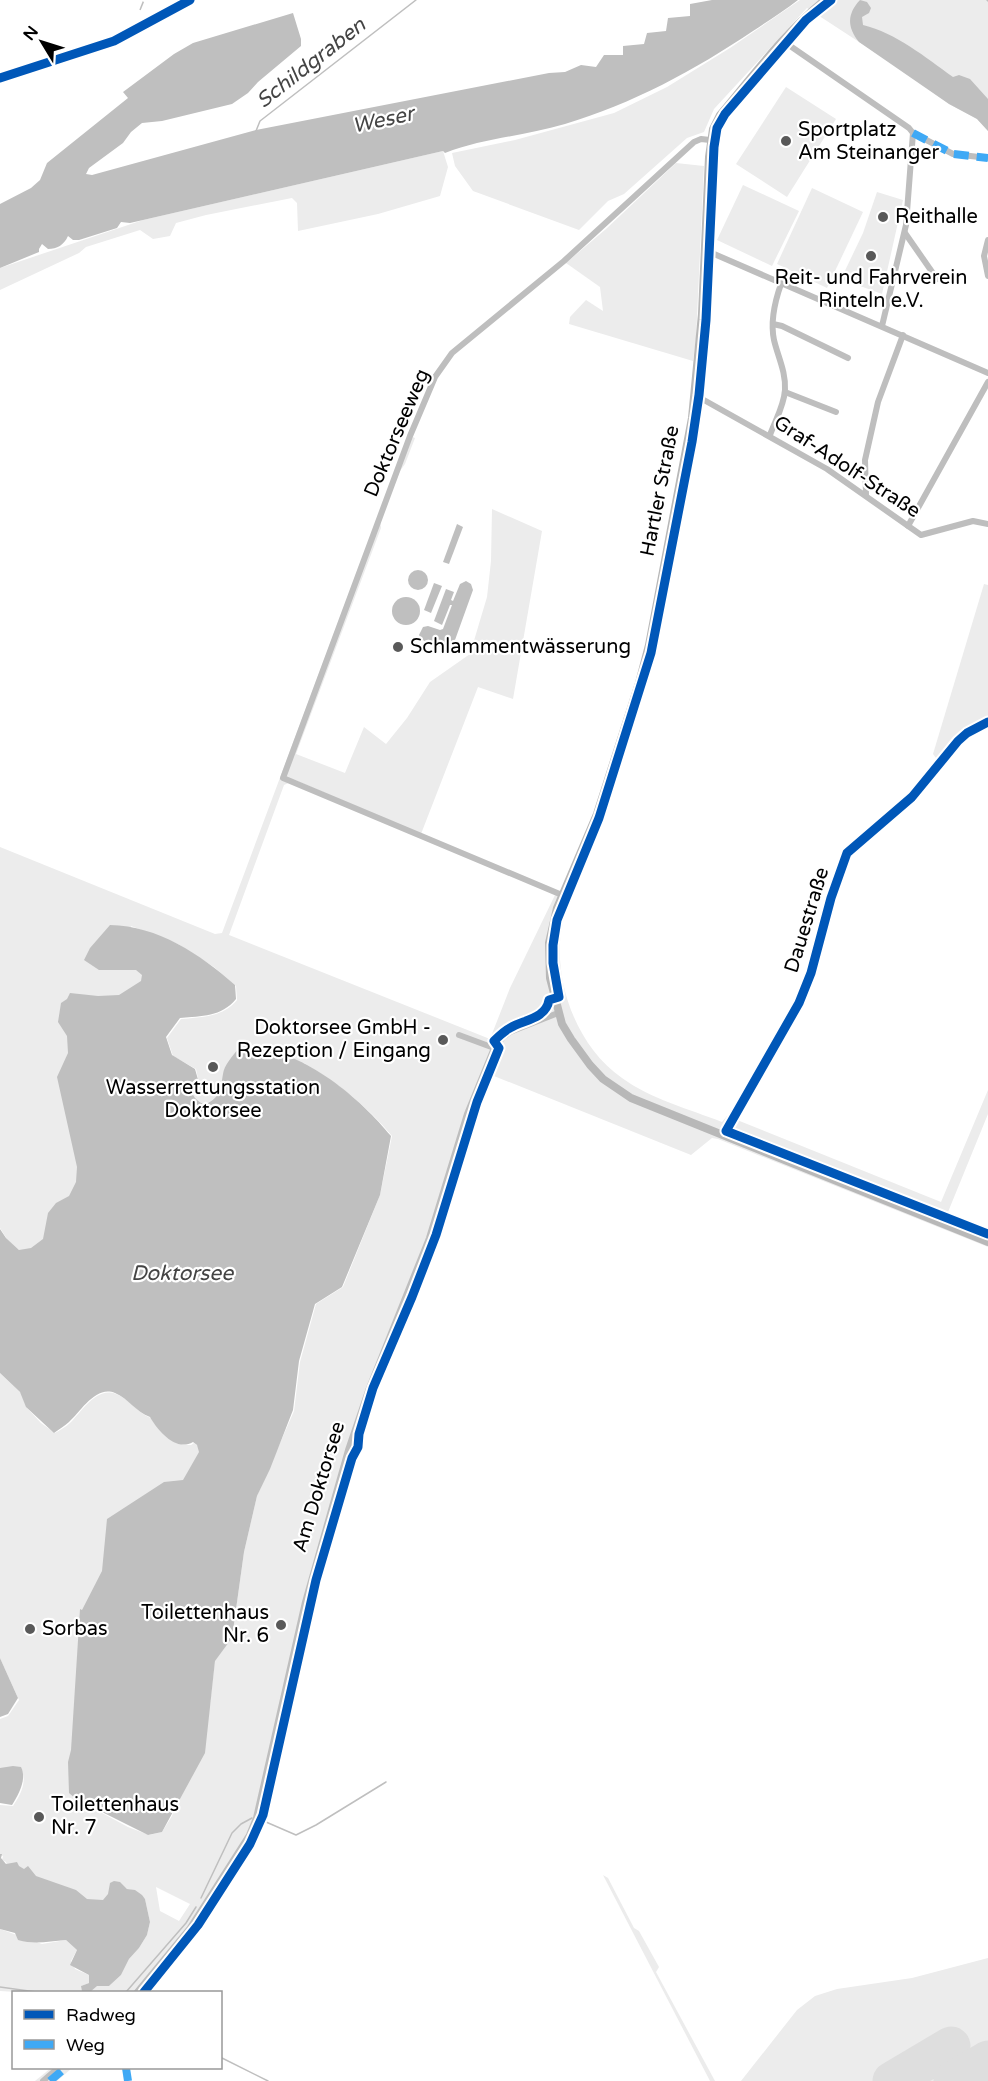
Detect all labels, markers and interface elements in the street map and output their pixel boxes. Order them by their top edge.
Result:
north arrow [12,12,72,72]
water label: Schildgraben [251,12,372,113]
text: N [19,22,43,45]
water label: Weser [350,101,419,139]
place label: Sportplatz Am Steinanger [798,118,940,165]
marker: Sportplatz Am Steinanger [779,134,793,148]
place label: Reithalle [895,205,978,229]
marker: Reithalle [876,210,890,224]
marker: Reit- und Fahrverein Rinteln e.V. [864,249,878,263]
place label: Reit- und Fahrverein Rinteln e.V. [774,266,968,313]
street label: Doktorseeweg [359,365,435,501]
street label: Graf-Adolf-Straße [769,411,925,523]
street label: Hartler Straße [636,424,684,558]
place label: Schlammentwässerung [410,635,631,659]
marker: Schlammentwässerung [391,640,405,654]
street label: Dauestraße [780,864,834,976]
place label: Doktorsee GmbH - Rezeption / Eingang [237,1016,431,1063]
marker: Doktorsee GmbH - Rezeption / Eingang [436,1033,450,1047]
marker: Wasserrettungsstation Doktorsee [206,1060,220,1074]
place label: Wasserrettungsstation Doktorsee [106,1076,320,1123]
water label: Doktorsee [131,1261,234,1286]
street label: Am Doktorsee [288,1419,350,1555]
place label: Toilettenhaus Nr. 6 [141,1601,269,1648]
place label: Sorbas [42,1617,108,1641]
marker: Toilettenhaus Nr. 6 [274,1618,288,1632]
marker: Sorbas [23,1622,37,1636]
place label: Toilettenhaus Nr. 7 [51,1793,179,1840]
marker: Toilettenhaus Nr. 7 [32,1810,46,1824]
legend [12,1991,222,2069]
text: Radweg [66,2004,136,2026]
text: Weg [66,2034,105,2056]

